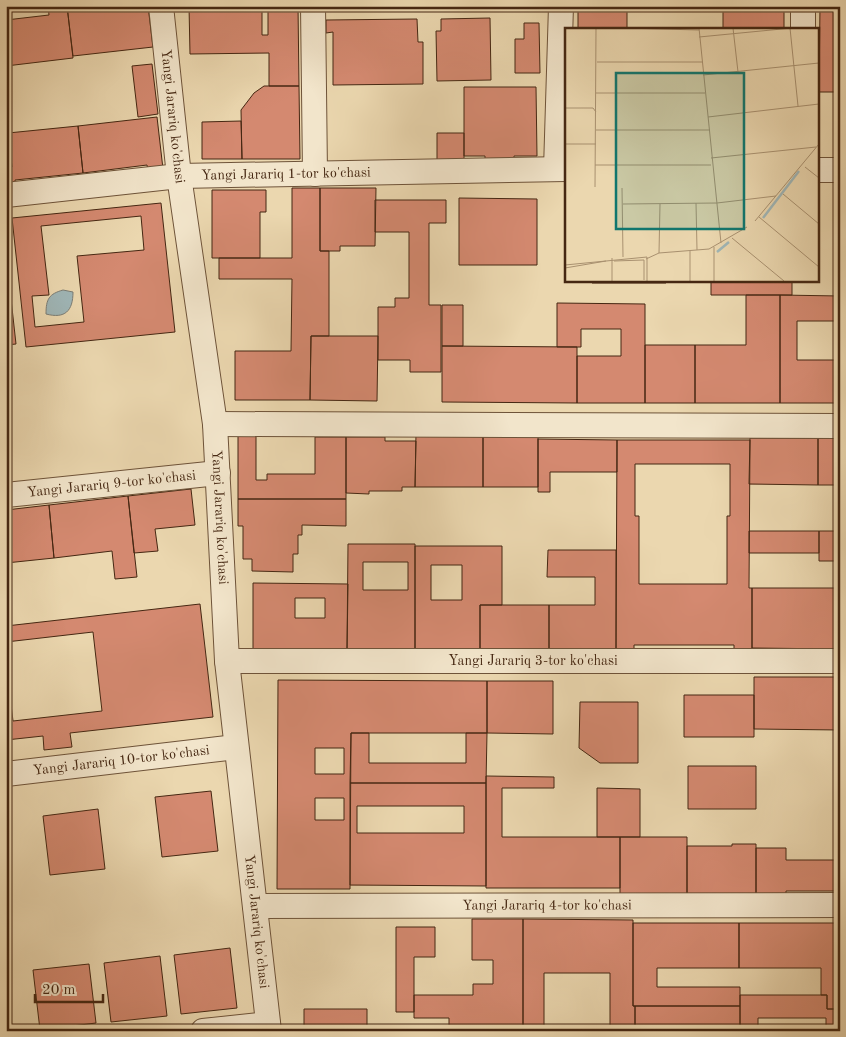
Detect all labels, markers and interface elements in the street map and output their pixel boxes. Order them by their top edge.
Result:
inset map [565,28,818,281]
street label: Yangi Jarariq ko'chasi [159,49,187,185]
street label: Yangi Jarariq 1-tor ko'chasi [201,166,371,183]
street label: Yangi Jarariq ko'chasi [209,450,230,585]
street label: Yangi Jarariq 9-tor ko'chasi [26,468,197,500]
street label: Yangi Jarariq 3-tor ko'chasi [448,654,618,668]
street label: Yangi Jarariq 10-tor ko'chasi [32,743,211,778]
street label: Yangi Jarariq ko'chasi [242,854,271,989]
street label: Yangi Jarariq 4-tor ko'chasi [462,898,632,913]
scale bar [35,972,102,1004]
text: 20 m [42,983,76,998]

